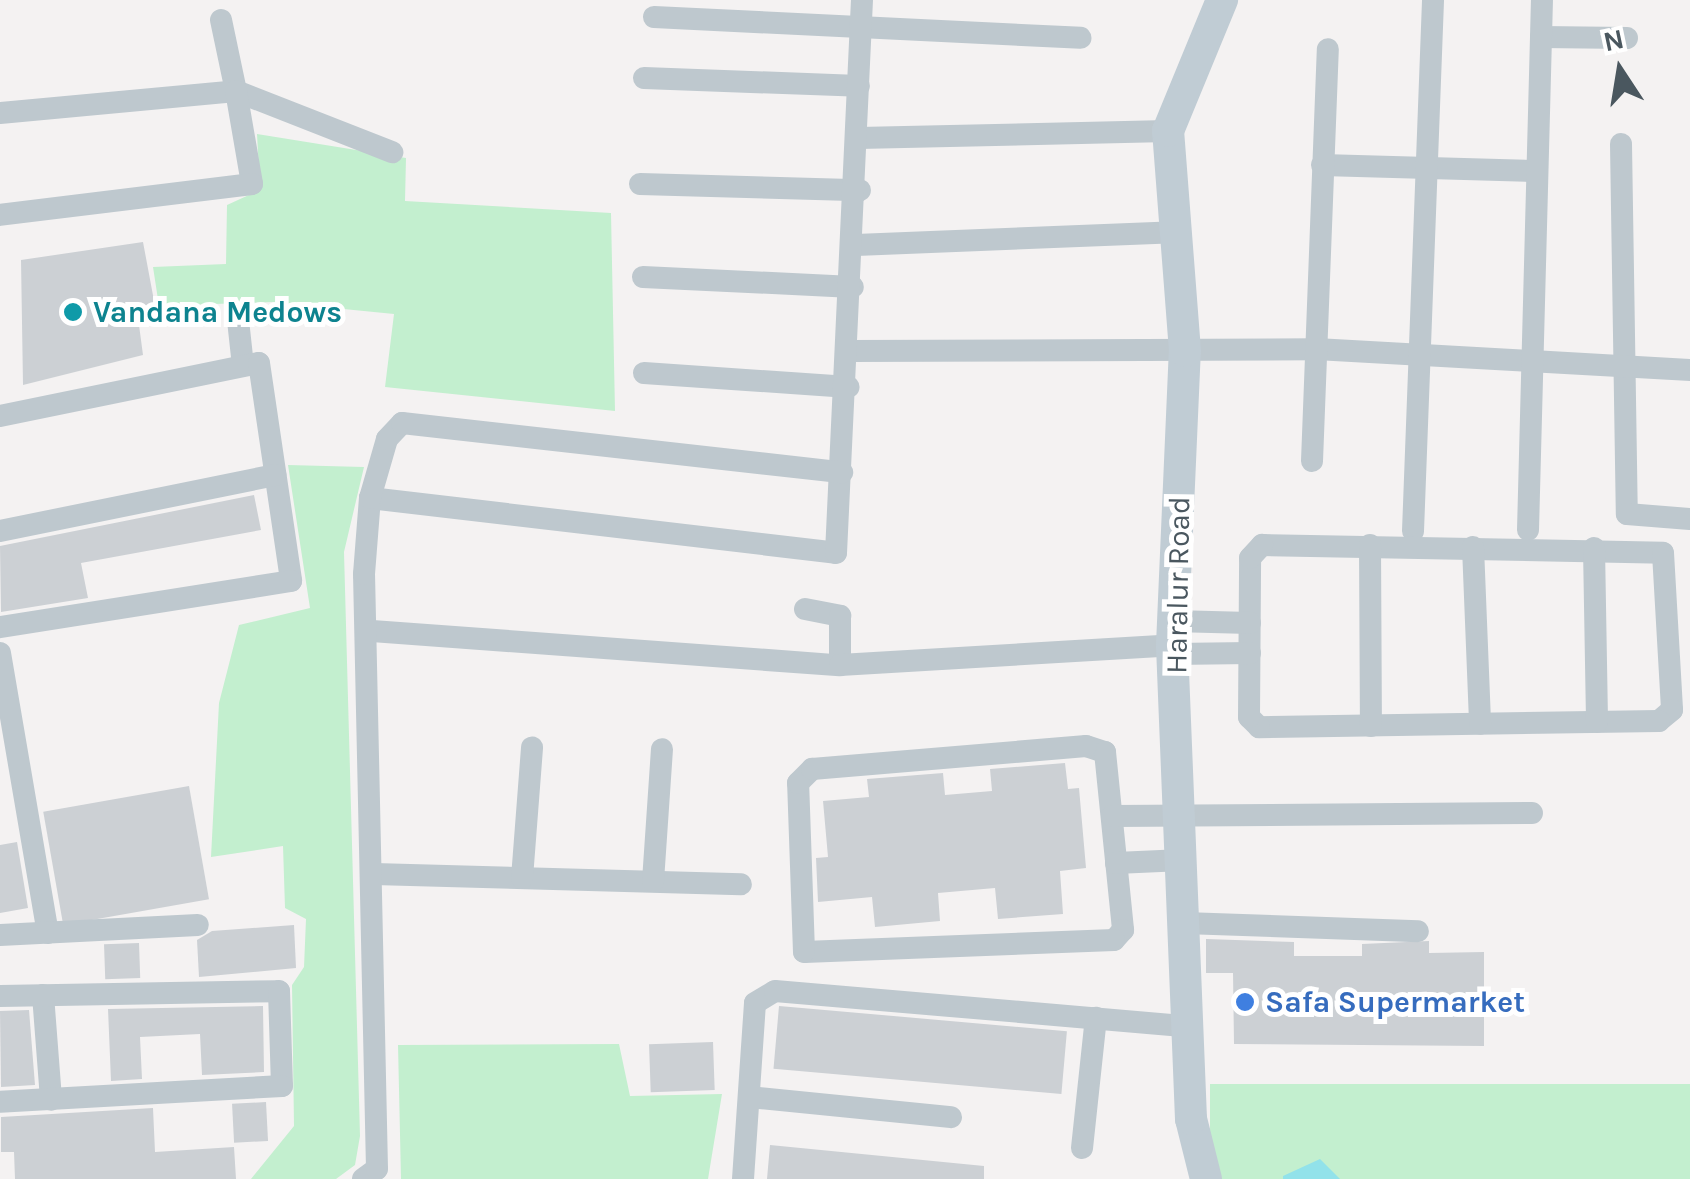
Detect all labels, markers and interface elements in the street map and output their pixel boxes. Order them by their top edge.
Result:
north arrow [1570,20,1670,120]
text: N [1600,22,1627,58]
place label: Vandana Medows [93,294,342,330]
marker: Vandana Medows [62,301,84,323]
street label: Haralur Road [1158,496,1198,674]
place label: Safa Supermarket [1265,984,1525,1020]
marker: Safa Supermarket [1234,991,1256,1013]

